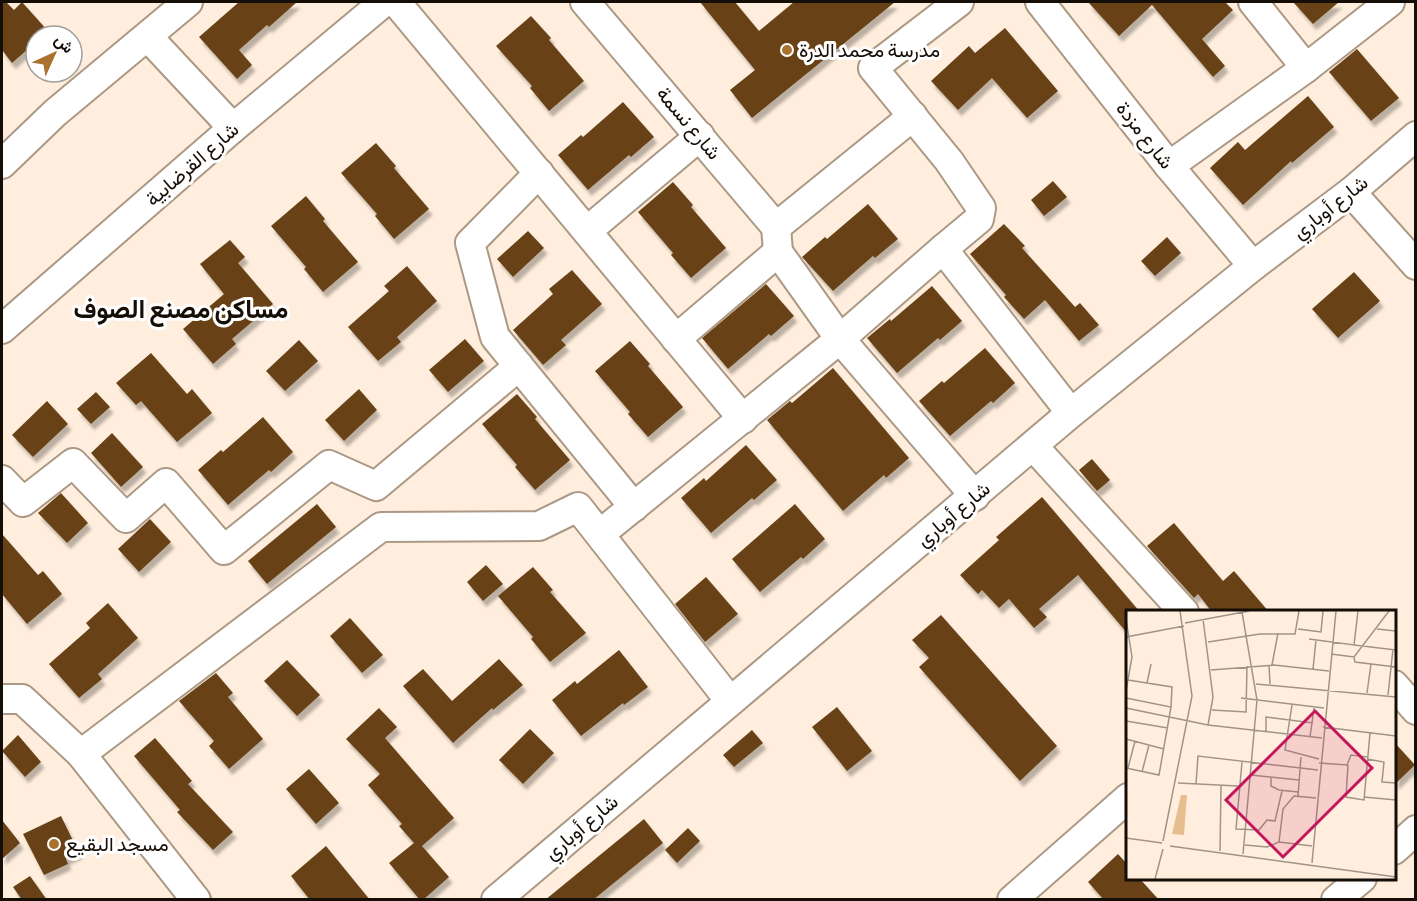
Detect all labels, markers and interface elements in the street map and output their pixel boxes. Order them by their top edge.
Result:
north arrow [24,24,84,84]
text: ش [50,31,77,58]
place label: مدرسة محمد الدرة [799,39,940,63]
marker: مدرسة محمد الدرة [780,43,794,57]
street label: شارع نسمة [650,82,726,166]
street label: شارع مزدة [1110,97,1178,175]
street label: شارع القرضابية [141,118,245,212]
street label: شارع أوباري [1288,171,1376,248]
district label: مساكن مصنع الصوف [74,295,288,327]
street label: شارع أوباري [912,477,998,556]
inset map [1126,610,1396,880]
street label: شارع أوباري [540,790,626,869]
place label: مسجد البقيع [66,833,169,858]
marker: مسجد البقيع [47,837,61,851]

